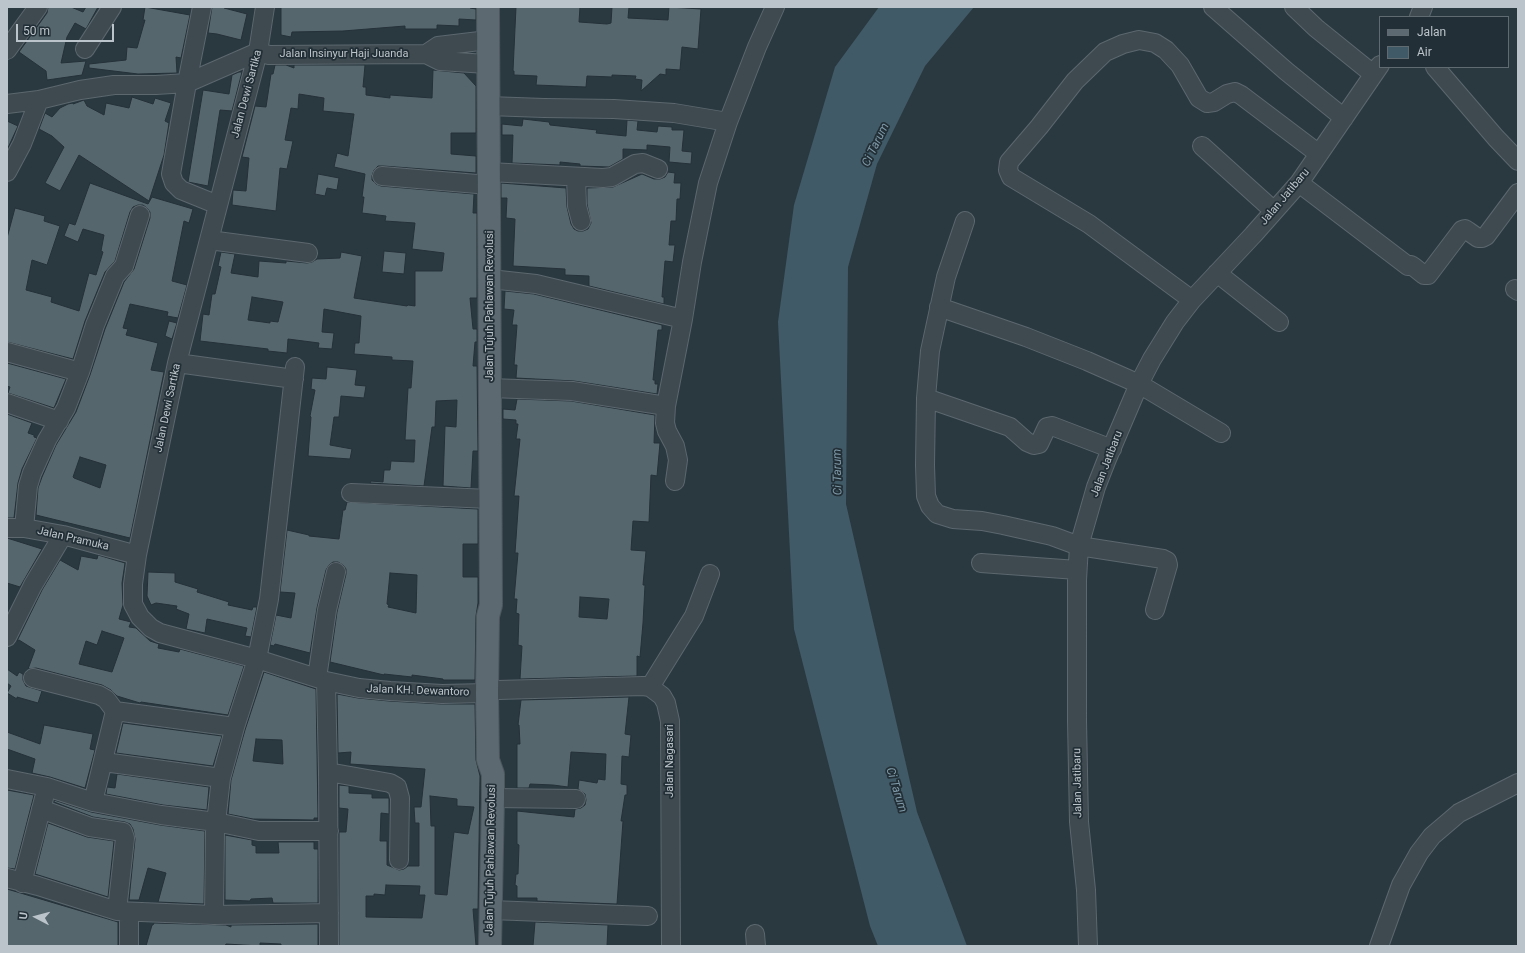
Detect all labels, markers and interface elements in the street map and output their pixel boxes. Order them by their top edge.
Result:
scale bar [18,16,116,42]
legend [1379,16,1509,68]
text: 50 m [23,24,50,38]
text: Jalan [1417,25,1446,39]
text: Air [1417,45,1432,59]
street label: Jalan Insinyur Haji Juanda [280,47,408,61]
street label: Jalan Dewi Sartika [229,49,265,139]
water label: Ci Tarum [859,121,893,169]
street label: Jalan Jatibaru [1258,166,1312,228]
street label: Jalan Tujuh Pahlawan Revolusi [483,231,497,381]
street label: Jalan Dewi Sartika [152,362,184,454]
street label: Jalan Jatibaru [1088,429,1126,499]
water label: Ci Tarum [830,449,846,495]
street label: Jalan Pramuka [36,524,110,554]
street label: Jalan KH. Dewantoro [366,683,470,699]
street label: Jalan Nagasari [663,724,677,798]
street label: Jalan Jatibaru [1071,748,1085,818]
water label: Ci Tarum [882,766,910,814]
street label: Jalan Tujuh Pahlawan Revolusi [483,784,499,936]
north arrow [16,897,56,937]
text: U [17,911,30,920]

